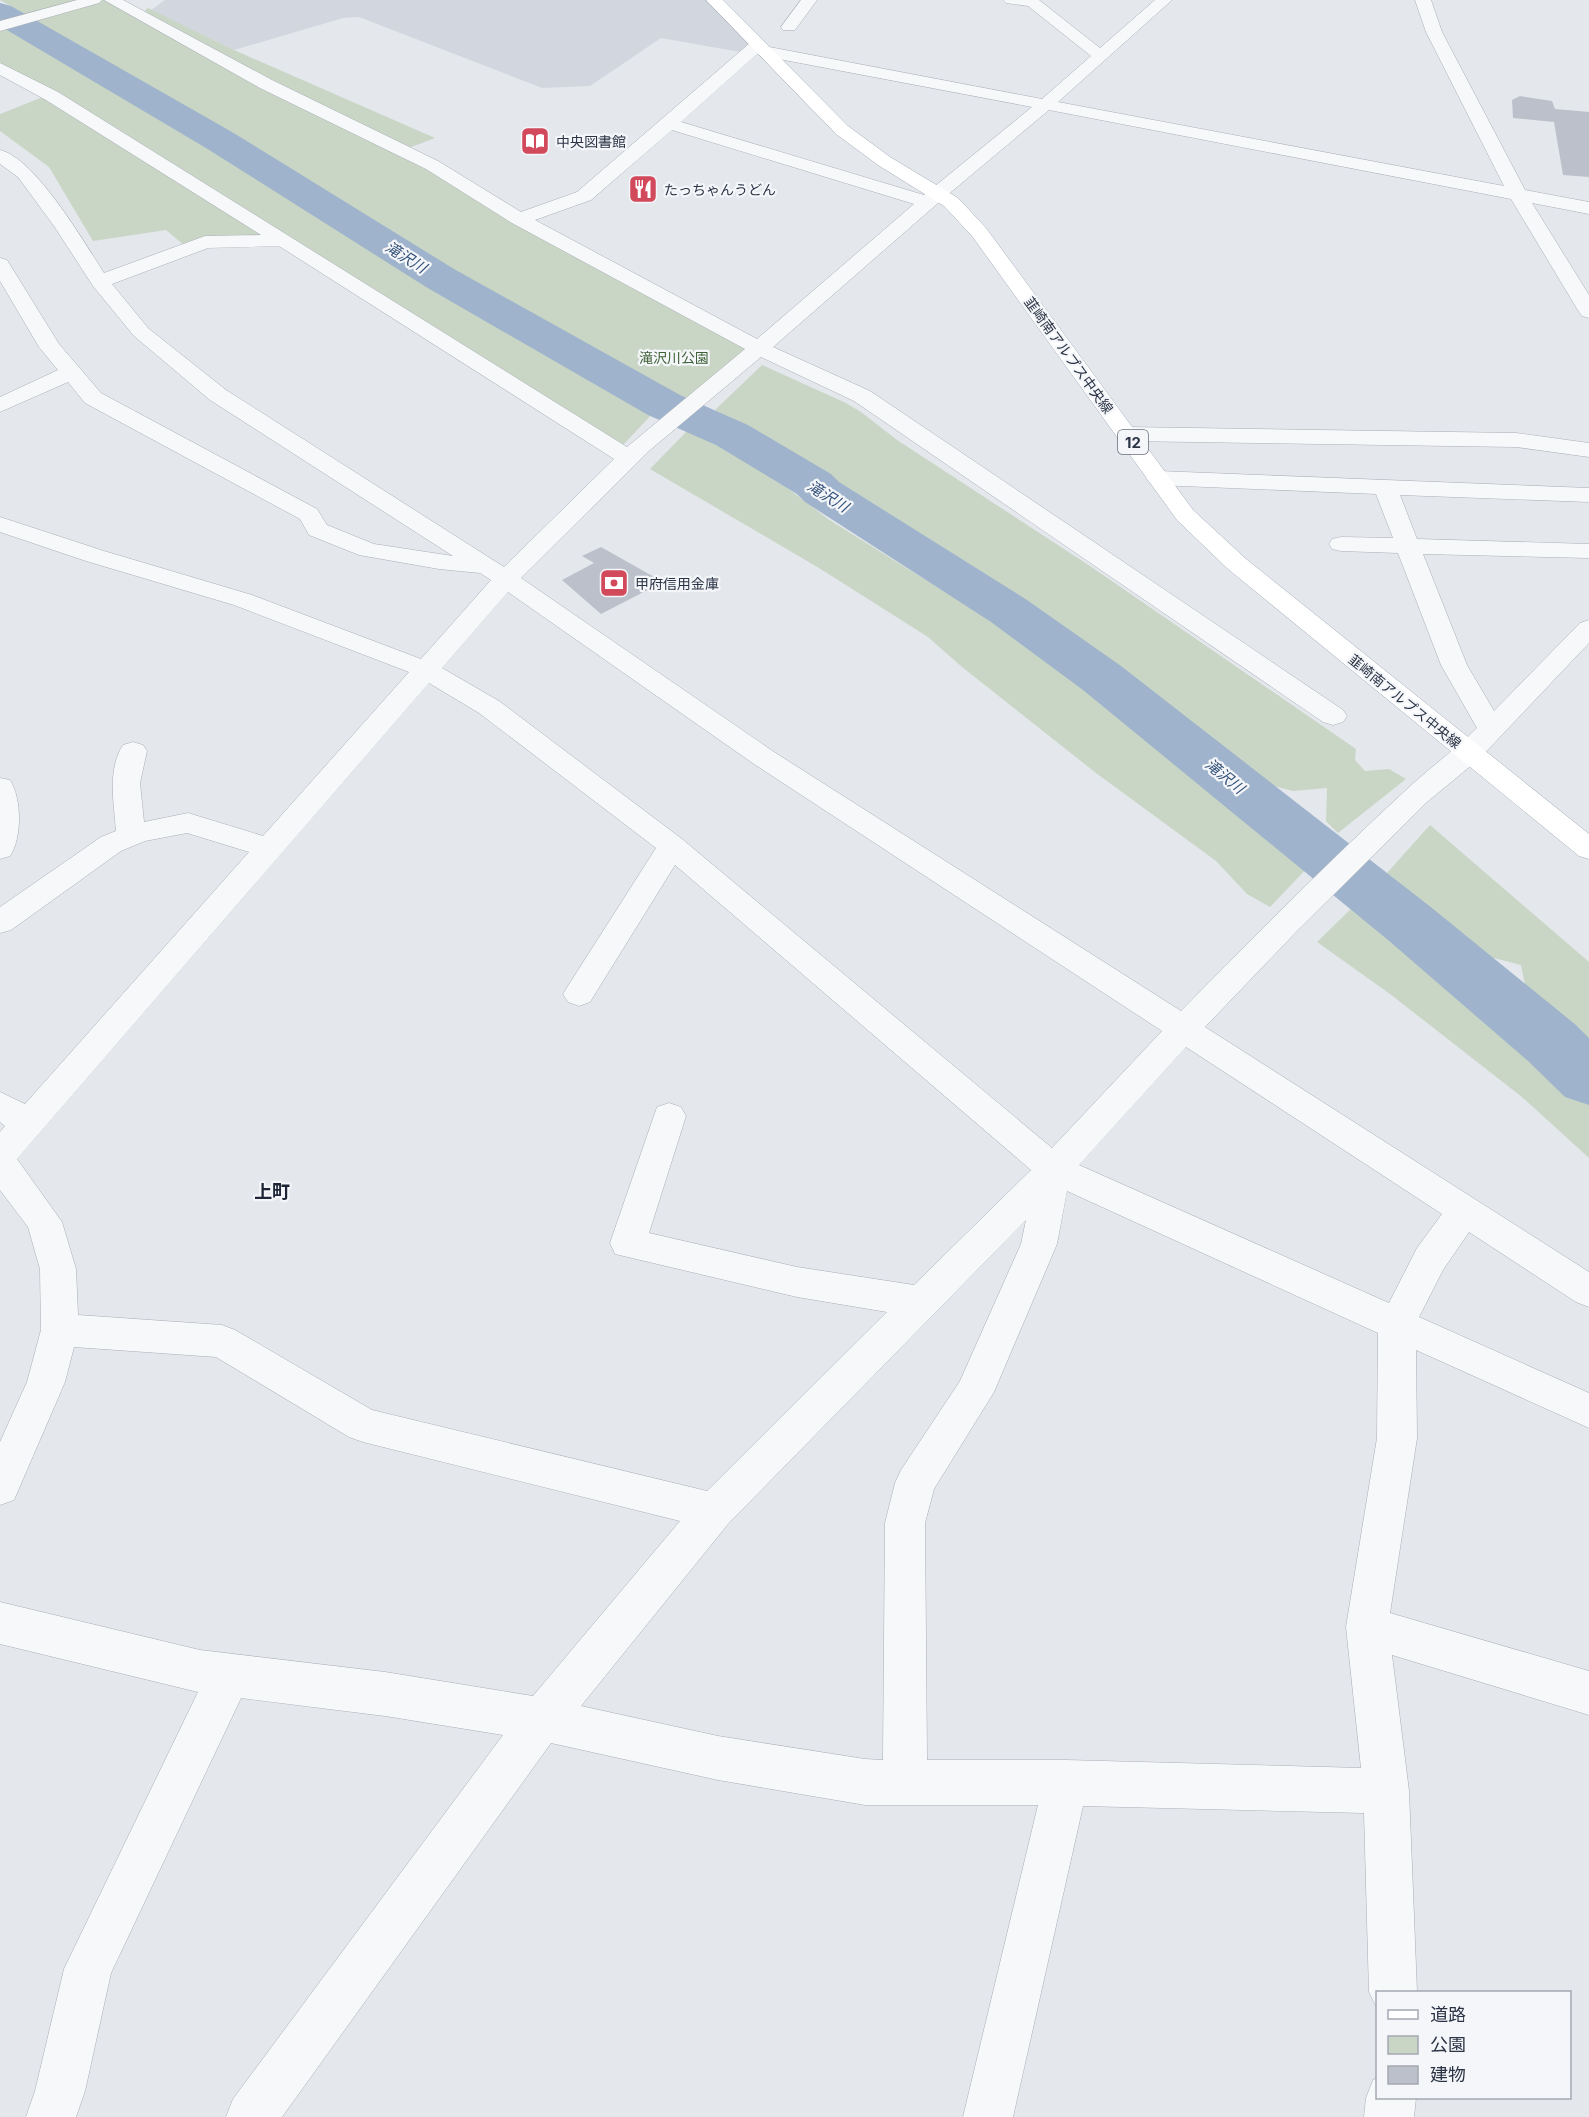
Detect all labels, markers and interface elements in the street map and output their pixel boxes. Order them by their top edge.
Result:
library icon: 中央図書館 [519,125,551,157]
place label: 中央図書館 [556,133,626,150]
restaurant icon: たっちゃんうどん [627,173,659,205]
place label: たっちゃんうどん [664,181,776,198]
water label: 滝沢川 [382,237,432,278]
street label: 韮崎南アルプス中央線 [1021,293,1117,417]
park label: 滝沢川公園 [639,349,709,366]
road number: 12 [1118,430,1148,454]
water label: 滝沢川 [804,476,854,517]
bank icon: 甲府信用金庫 [598,567,630,599]
place label: 甲府信用金庫 [635,575,719,592]
street label: 韮崎南アルプス中央線 [1345,650,1465,752]
water label: 滝沢川 [1202,754,1250,799]
district label: 上町 [254,1181,290,1202]
legend [1376,1991,1571,2099]
text: 道路 [1430,2004,1466,2025]
text: 公園 [1430,2034,1466,2055]
text: 建物 [1430,2064,1466,2085]

